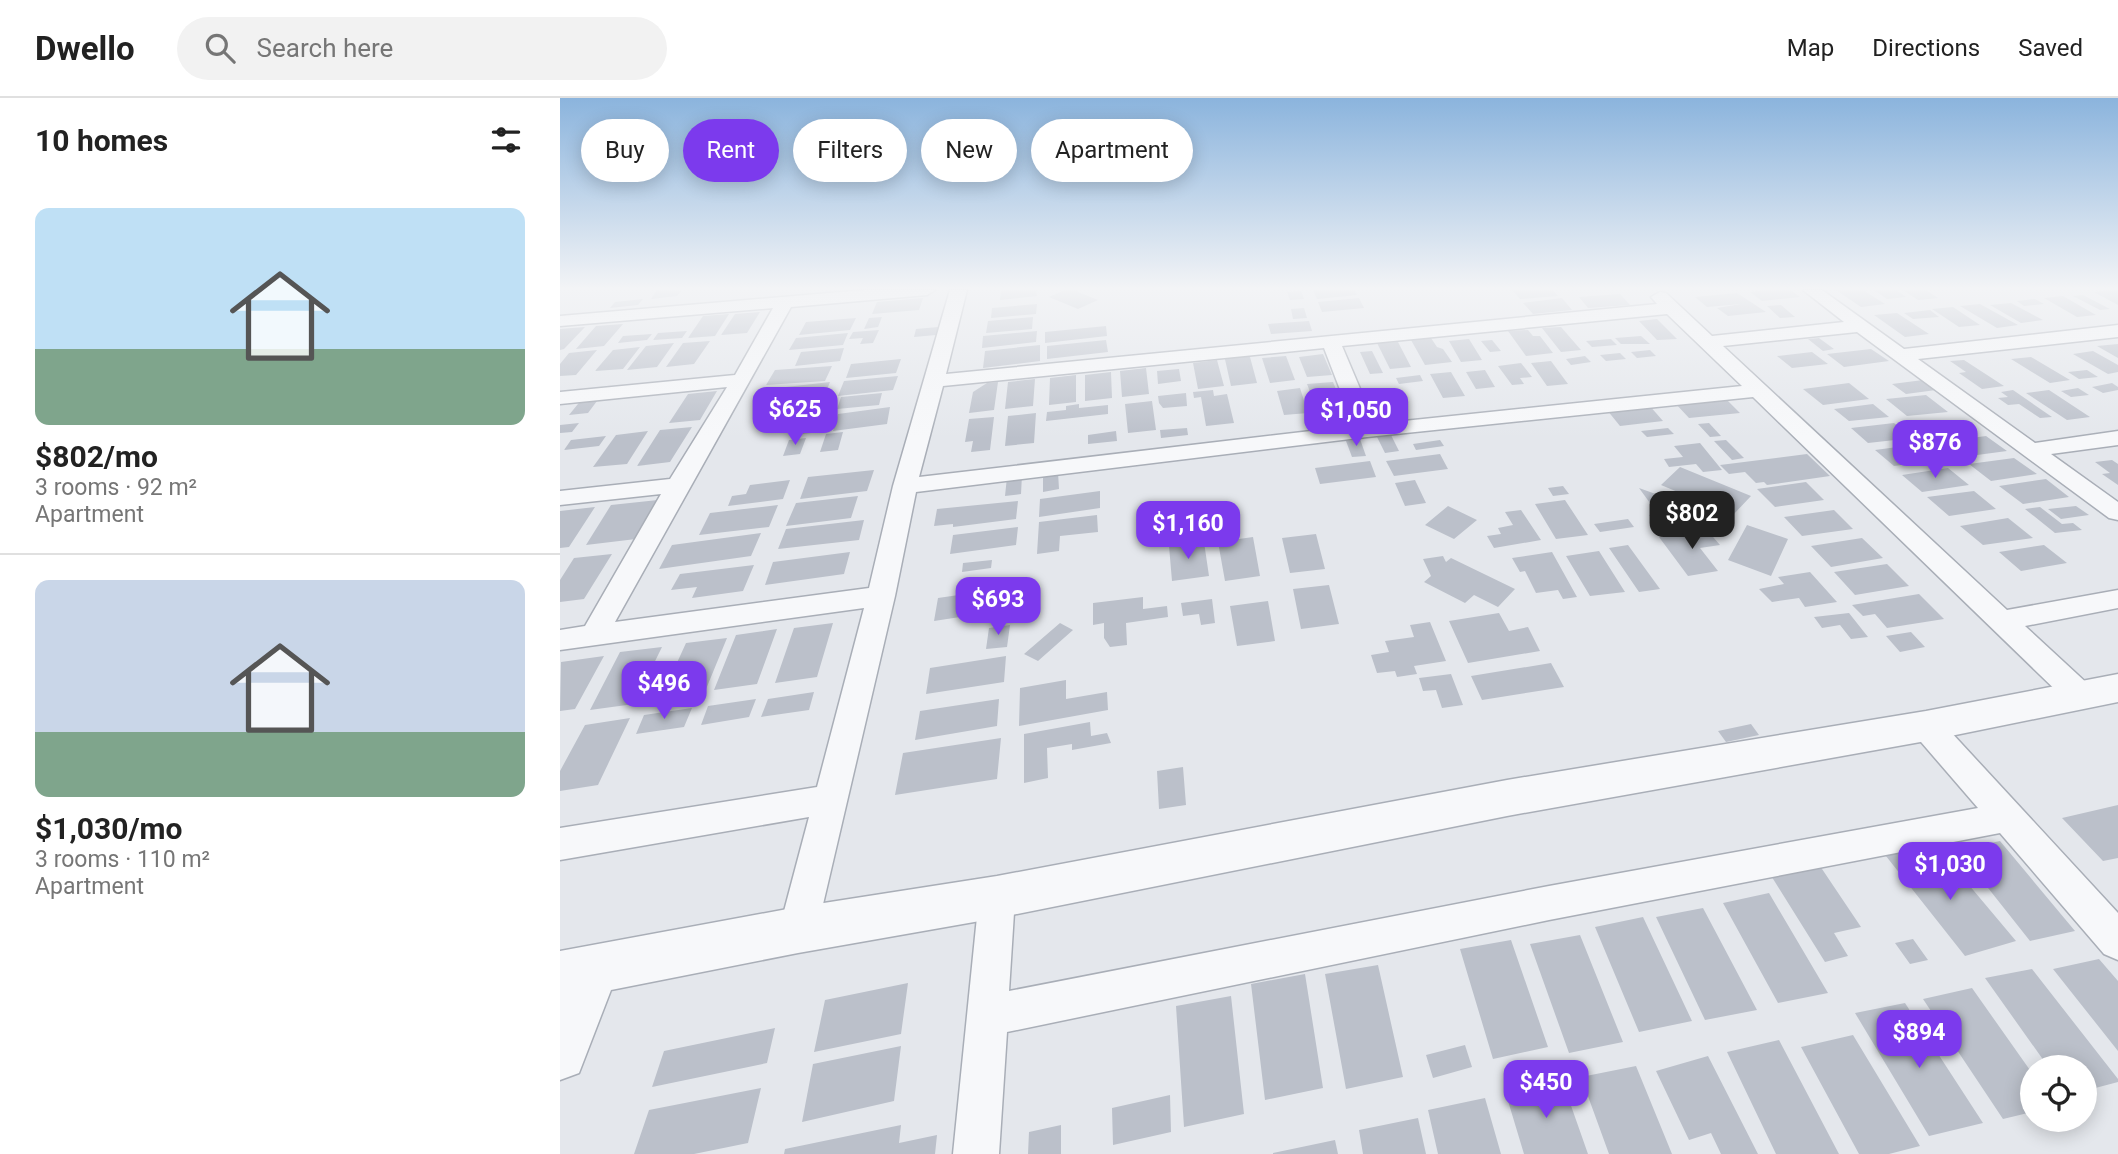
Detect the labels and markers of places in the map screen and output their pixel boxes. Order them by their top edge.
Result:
pin: $625 [754,388,836,447]
pin: $1,050 [1299,388,1413,448]
pin: $876 [1894,420,1976,480]
pin: $802 [1651,491,1733,551]
pin: $1,160 [1131,502,1245,561]
pin: $693 [957,578,1039,637]
pin: $496 [623,662,705,721]
pin: $1,030 [1893,842,2007,902]
pin: $894 [1878,1010,1960,1070]
pin: $450 [1505,1060,1587,1120]

